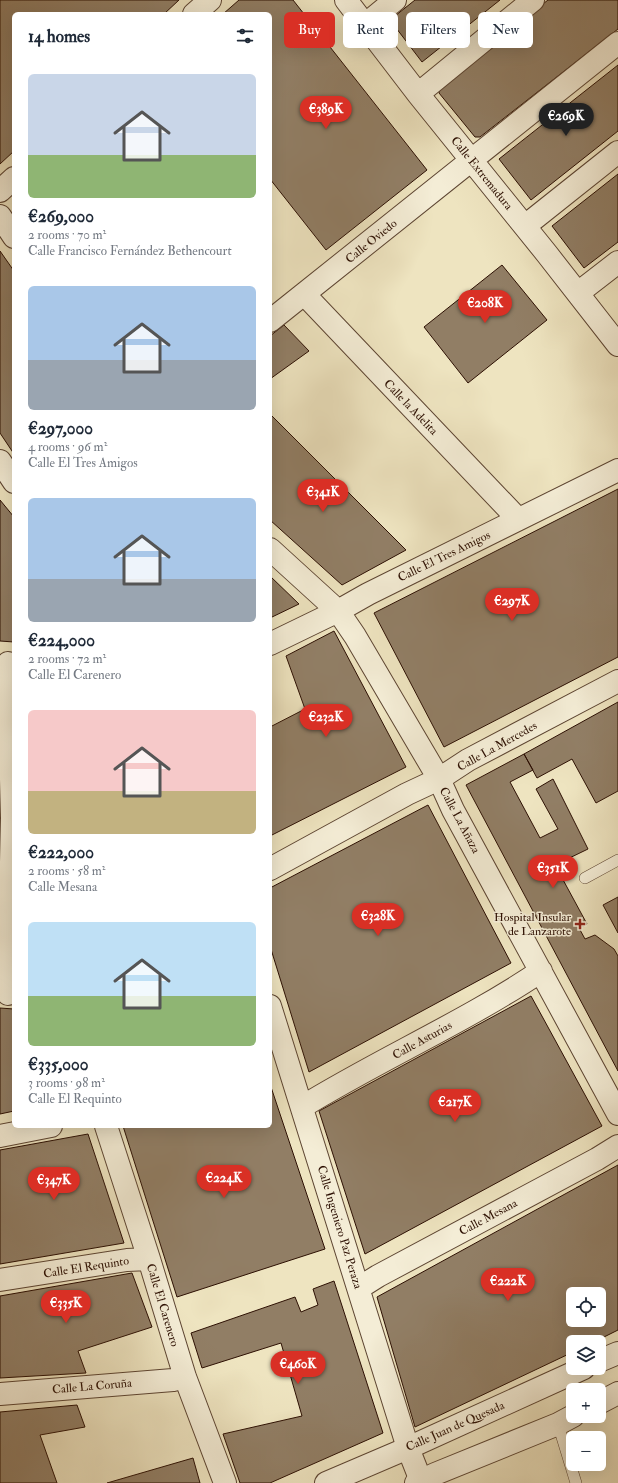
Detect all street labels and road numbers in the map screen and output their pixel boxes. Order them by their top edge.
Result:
street label: Calle Extremadura [447,133,517,214]
street label: Calle Oviedo [342,216,400,267]
street label: Calle la Adelita [380,376,442,439]
street label: Calle El Tres Amigos [395,528,493,585]
street label: Calle La Mercedes [455,718,540,775]
street label: Calle La Añaza [436,784,484,857]
street label: Calle Asturias [390,1018,455,1063]
street label: Calle Ingeniero Paz Peraza [314,1164,366,1292]
street label: Calle Mesana [456,1195,521,1239]
street label: Calle El Requinto [42,1253,130,1282]
street label: Calle El Carenero [143,1262,182,1349]
street label: Calle La Coruña [52,1375,134,1397]
street label: Calle Juan de Quesada [404,1398,508,1455]

